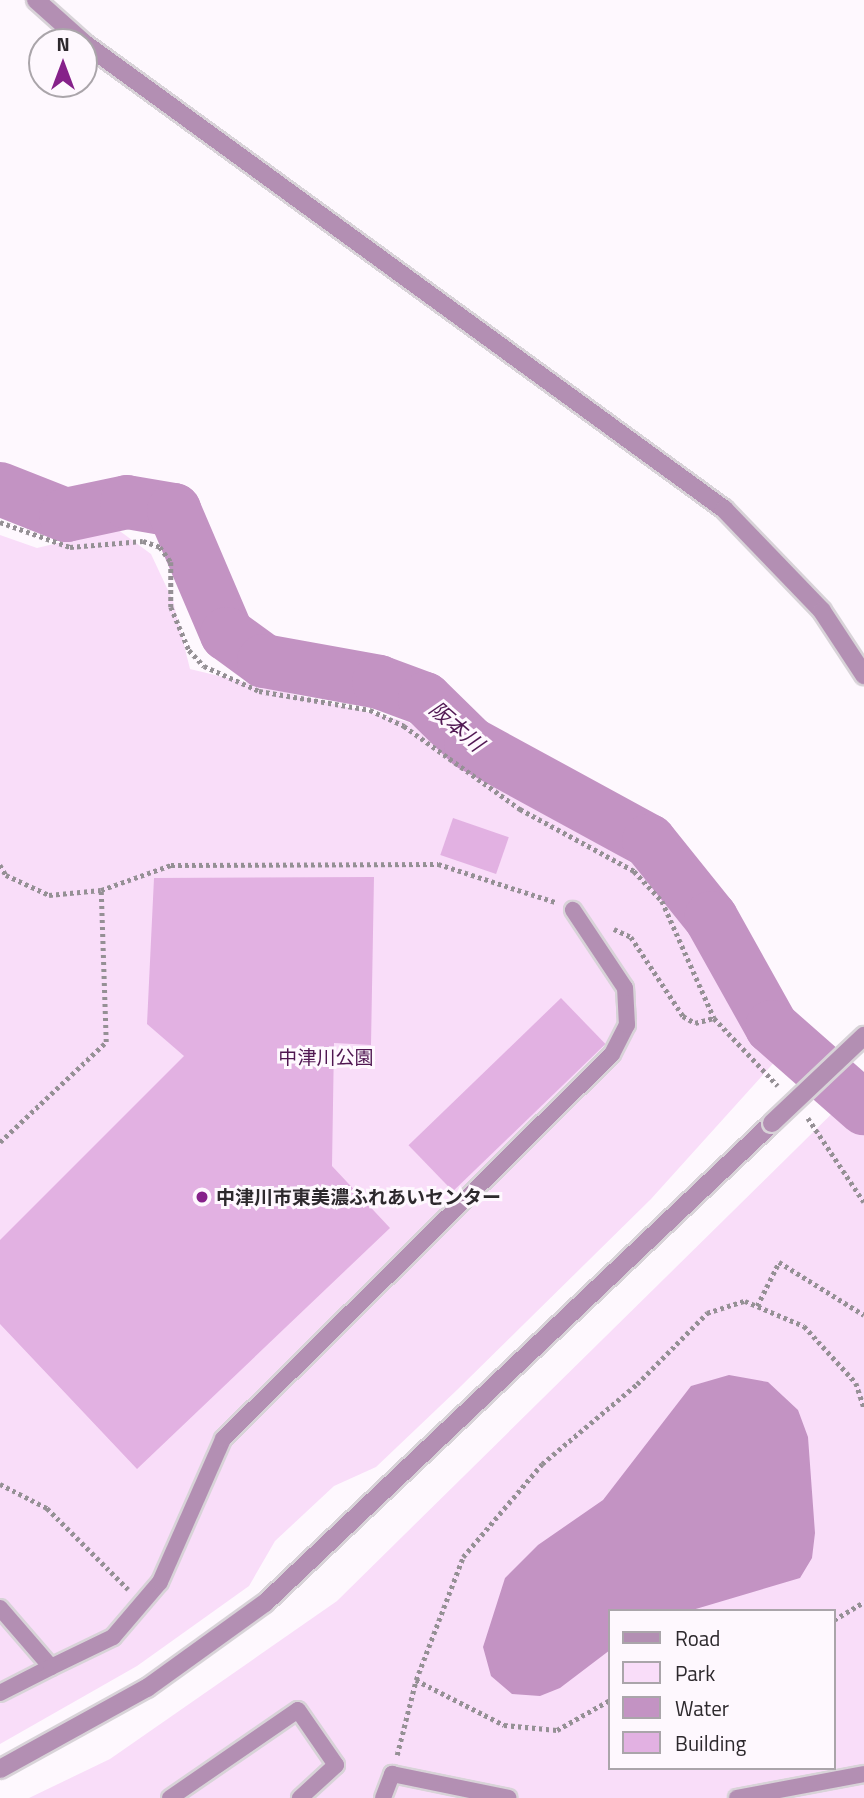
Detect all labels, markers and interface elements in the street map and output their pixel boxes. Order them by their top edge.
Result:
north arrow [28,28,98,98]
text: N [56,29,70,58]
water label: 阪本川 [425,696,489,756]
park label: 中津川公園 [279,1046,373,1068]
place label: 中津川市東美濃ふれあいセンター [216,1186,501,1208]
marker: 中津川市東美濃ふれあいセンター [194,1189,210,1205]
legend [608,1609,836,1770]
text: Road [675,1622,720,1654]
text: Park [675,1657,715,1689]
text: Water [675,1692,729,1724]
text: Building [675,1727,746,1759]

